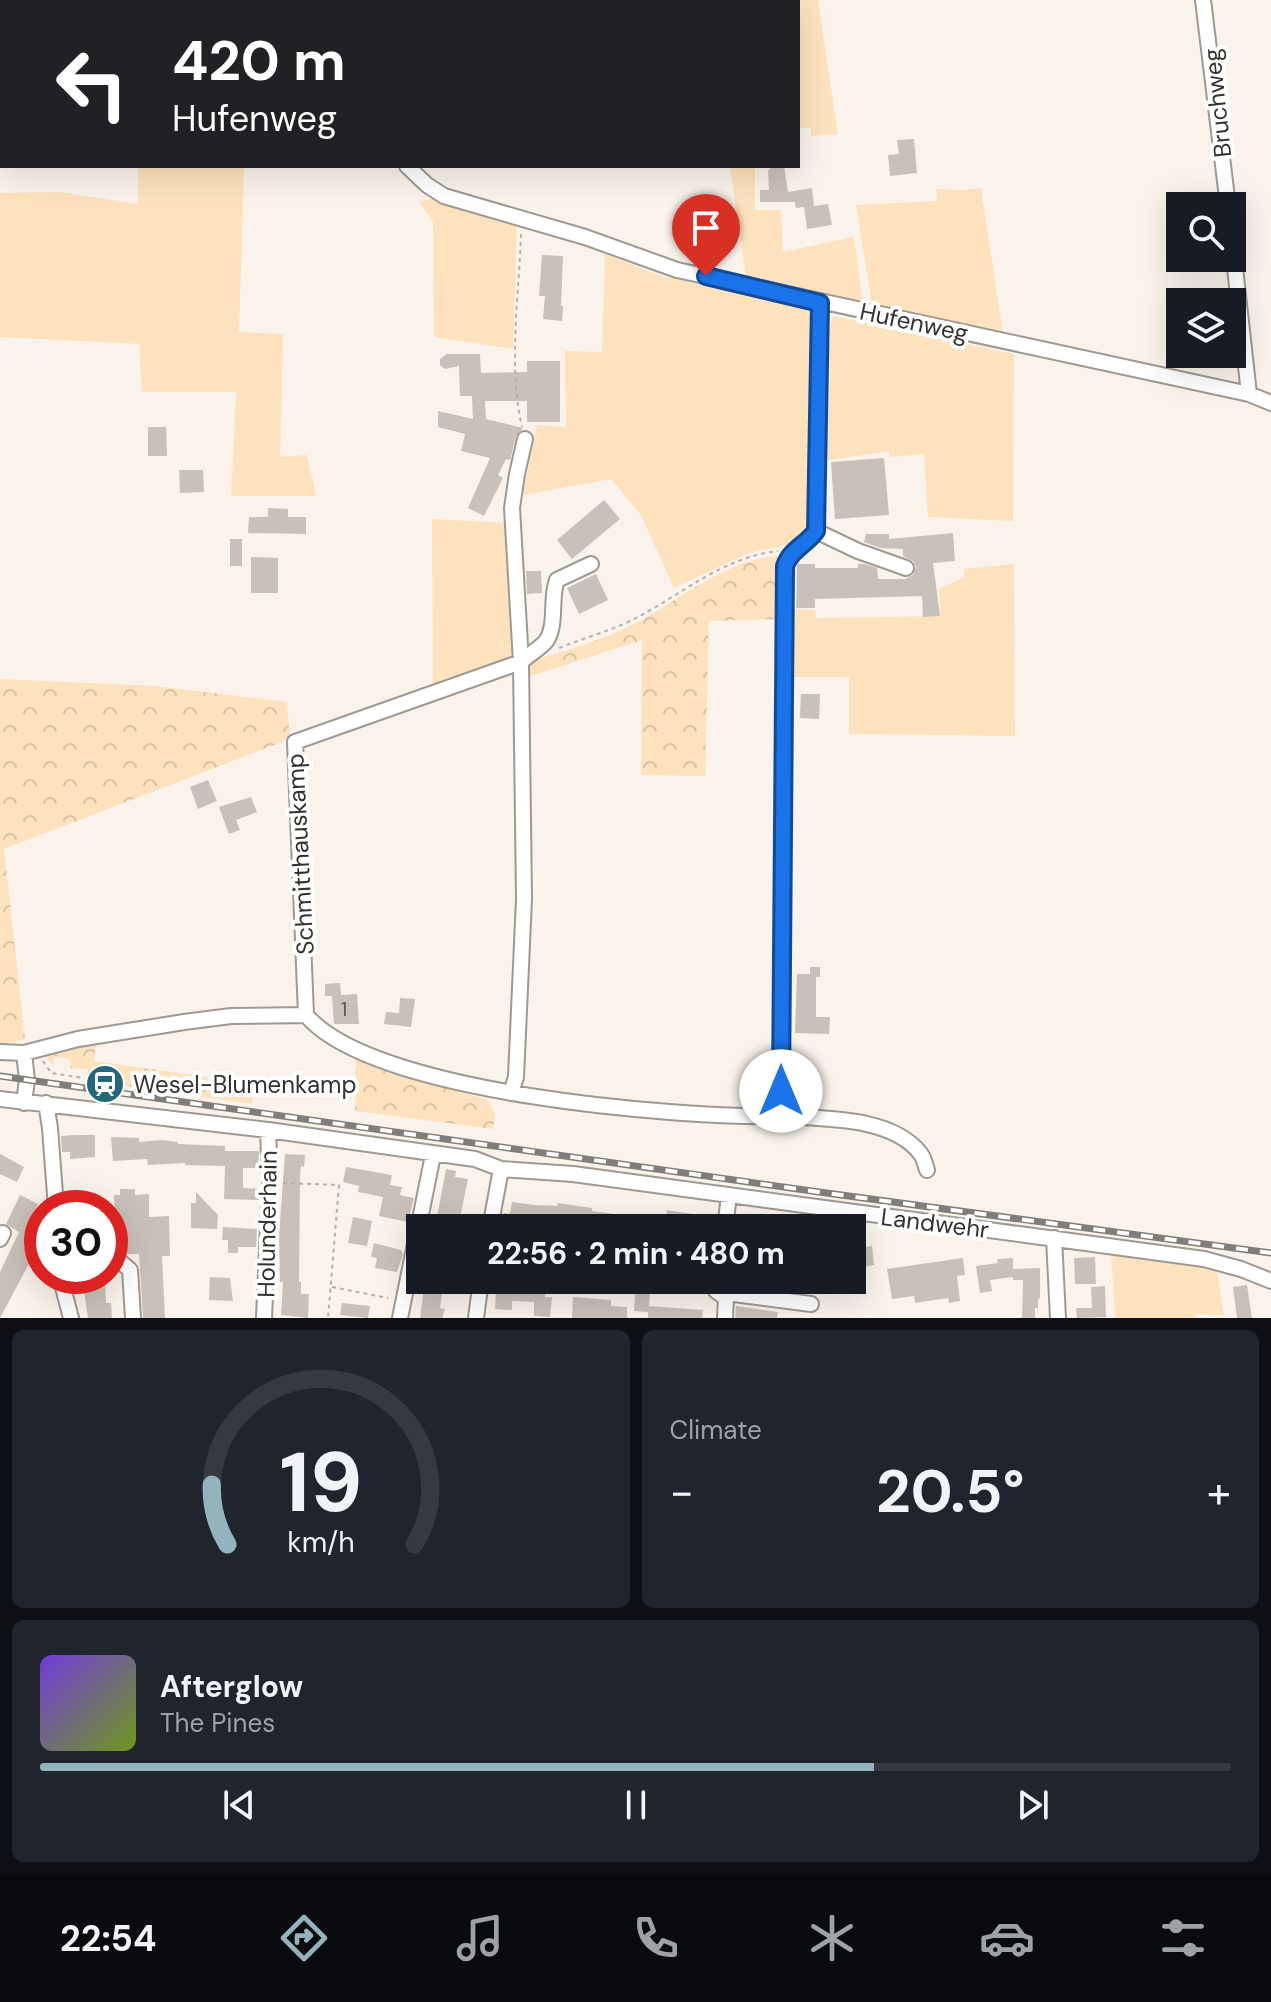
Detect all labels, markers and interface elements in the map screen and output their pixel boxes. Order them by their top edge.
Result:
text: 420 m [172,24,346,97]
icon: left [40,32,144,136]
street label: Bruchweg [1196,47,1238,159]
text: Hufenweg [172,95,337,142]
map controls [1166,192,1246,368]
button: search [1166,192,1246,272]
pin [672,194,740,276]
icon: arrive [684,206,728,250]
button: layers [1166,288,1246,368]
street label: Hufenweg [857,295,971,349]
street label: Schmitthauskamp [279,753,321,955]
house number: 1 [341,996,347,1022]
position arrow [739,1049,823,1133]
station icon: Wesel-Blumenkamp [84,1063,126,1105]
place label: Wesel-Blumenkamp [133,1069,357,1100]
street label: Holunderhain [250,1150,284,1298]
speed limit sign: 30 [24,1190,128,1294]
street label: Landwehr [879,1201,991,1245]
text: 22:56 · 2 min · 480 m [487,1234,785,1273]
text: Climate [670,1413,762,1447]
text: 19 [279,1428,362,1537]
text: 20.5° [876,1452,1024,1531]
text: − [670,1463,694,1521]
text: + [1207,1463,1231,1521]
text: km/h [287,1524,355,1561]
text: Afterglow [160,1667,303,1706]
text: The Pines [160,1706,275,1740]
icon: previous [217,1783,261,1827]
icon: pause [614,1783,658,1827]
icon: next [1011,1783,1055,1827]
icon: directions [276,1910,332,1966]
icon: music [452,1910,508,1966]
icon: phone [628,1910,684,1966]
icon: climate [804,1910,860,1966]
icon: car [979,1910,1035,1966]
icon: filters [1155,1910,1211,1966]
text: 22:54 [60,1915,156,1962]

